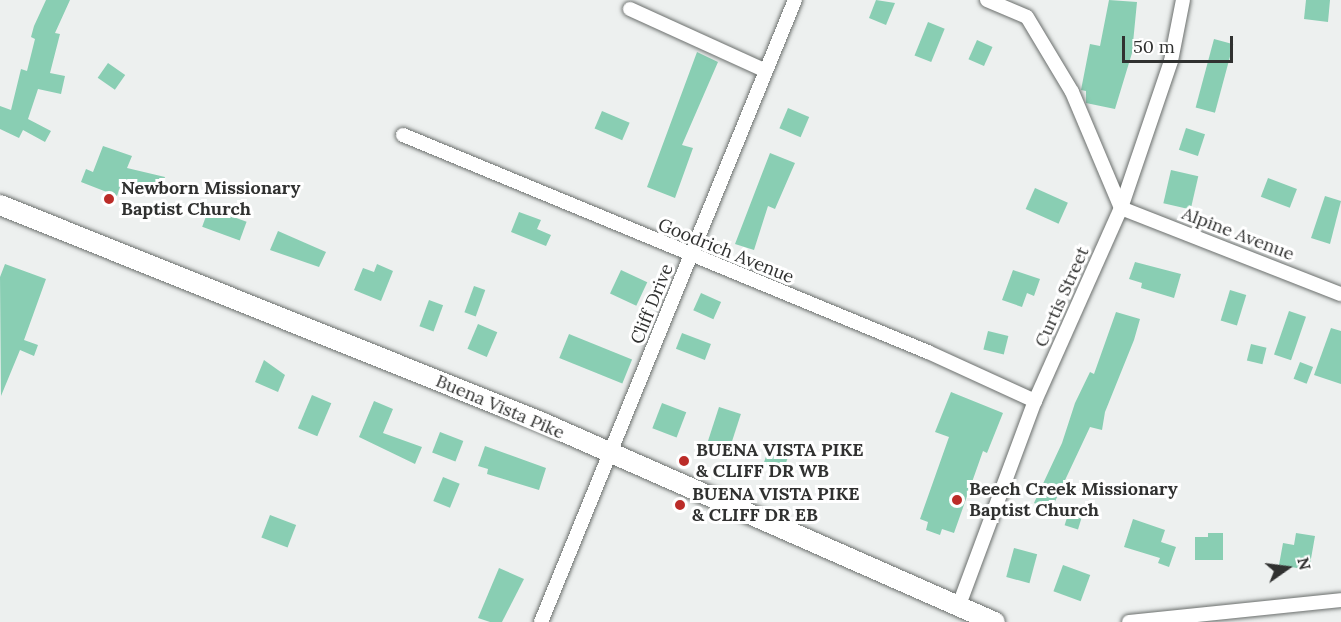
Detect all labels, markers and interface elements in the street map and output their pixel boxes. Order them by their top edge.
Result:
scale bar [1125,24,1236,62]
text: 50 m [1133,35,1175,58]
place label: Newborn Missionary Baptist Church [121,178,300,220]
marker: Newborn Missionary Baptist Church [102,192,116,206]
street label: Alpine Avenue [1179,203,1297,265]
street label: Goodrich Avenue [655,214,797,288]
street label: Curtis Street [1030,244,1094,350]
street label: Cliff Drive [626,261,678,347]
street label: Buena Vista Pike [432,370,568,444]
place label: BUENA VISTA PIKE & CLIFF DR WB [696,440,863,482]
marker: BUENA VISTA PIKE & CLIFF DR WB [677,454,691,468]
place label: Beech Creek Missionary Baptist Church [969,479,1178,522]
place label: BUENA VISTA PIKE & CLIFF DR EB [692,484,859,526]
marker: Beech Creek Missionary Baptist Church [950,493,964,507]
marker: BUENA VISTA PIKE & CLIFF DR EB [673,498,687,512]
north arrow [1257,538,1317,598]
text: N [1293,555,1316,572]

